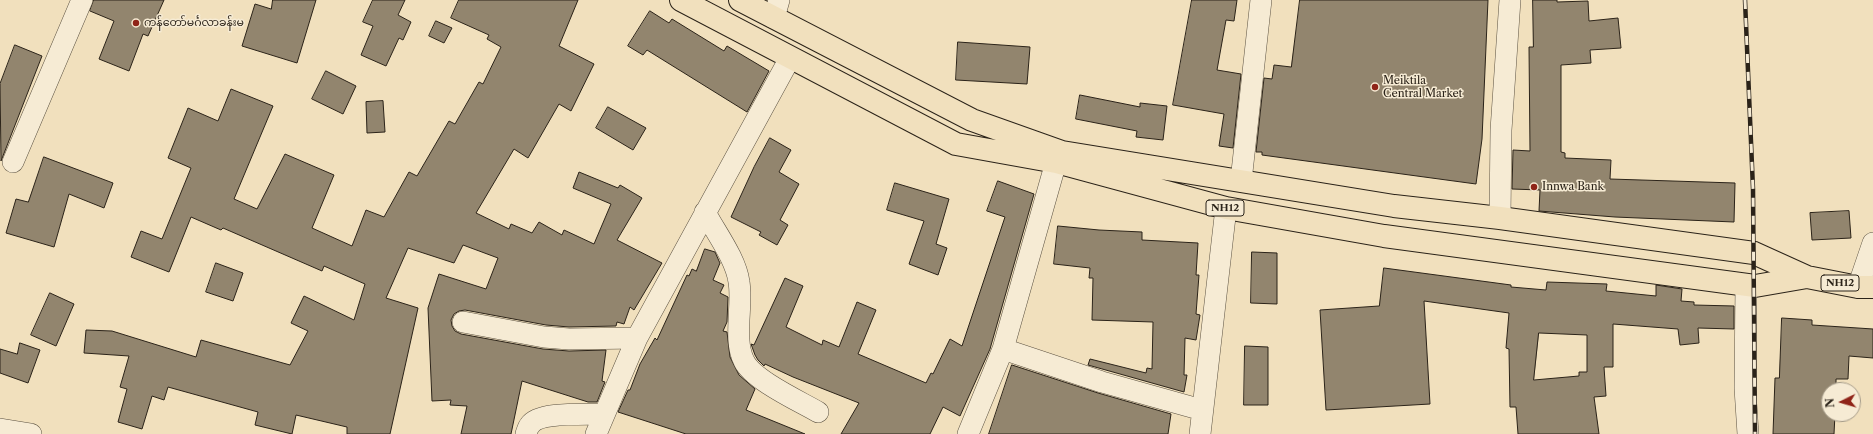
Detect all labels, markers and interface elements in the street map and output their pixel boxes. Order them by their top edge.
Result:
place label: ကန်တော်မင်္ဂလာခန်းမ [144,16,244,30]
marker: ကန်တော်မင်္ဂလာခန်းမ [131,18,141,28]
place label: Meiktila Central Market [1383,74,1462,100]
marker: Meiktila Central Market [1370,82,1380,92]
place label: Innwa Bank [1542,180,1604,194]
marker: Innwa Bank [1529,182,1539,192]
road number: NH12 [1206,200,1244,216]
road number: NH12 [1821,275,1859,291]
north arrow [1821,382,1861,422]
text: N [1823,398,1837,408]

